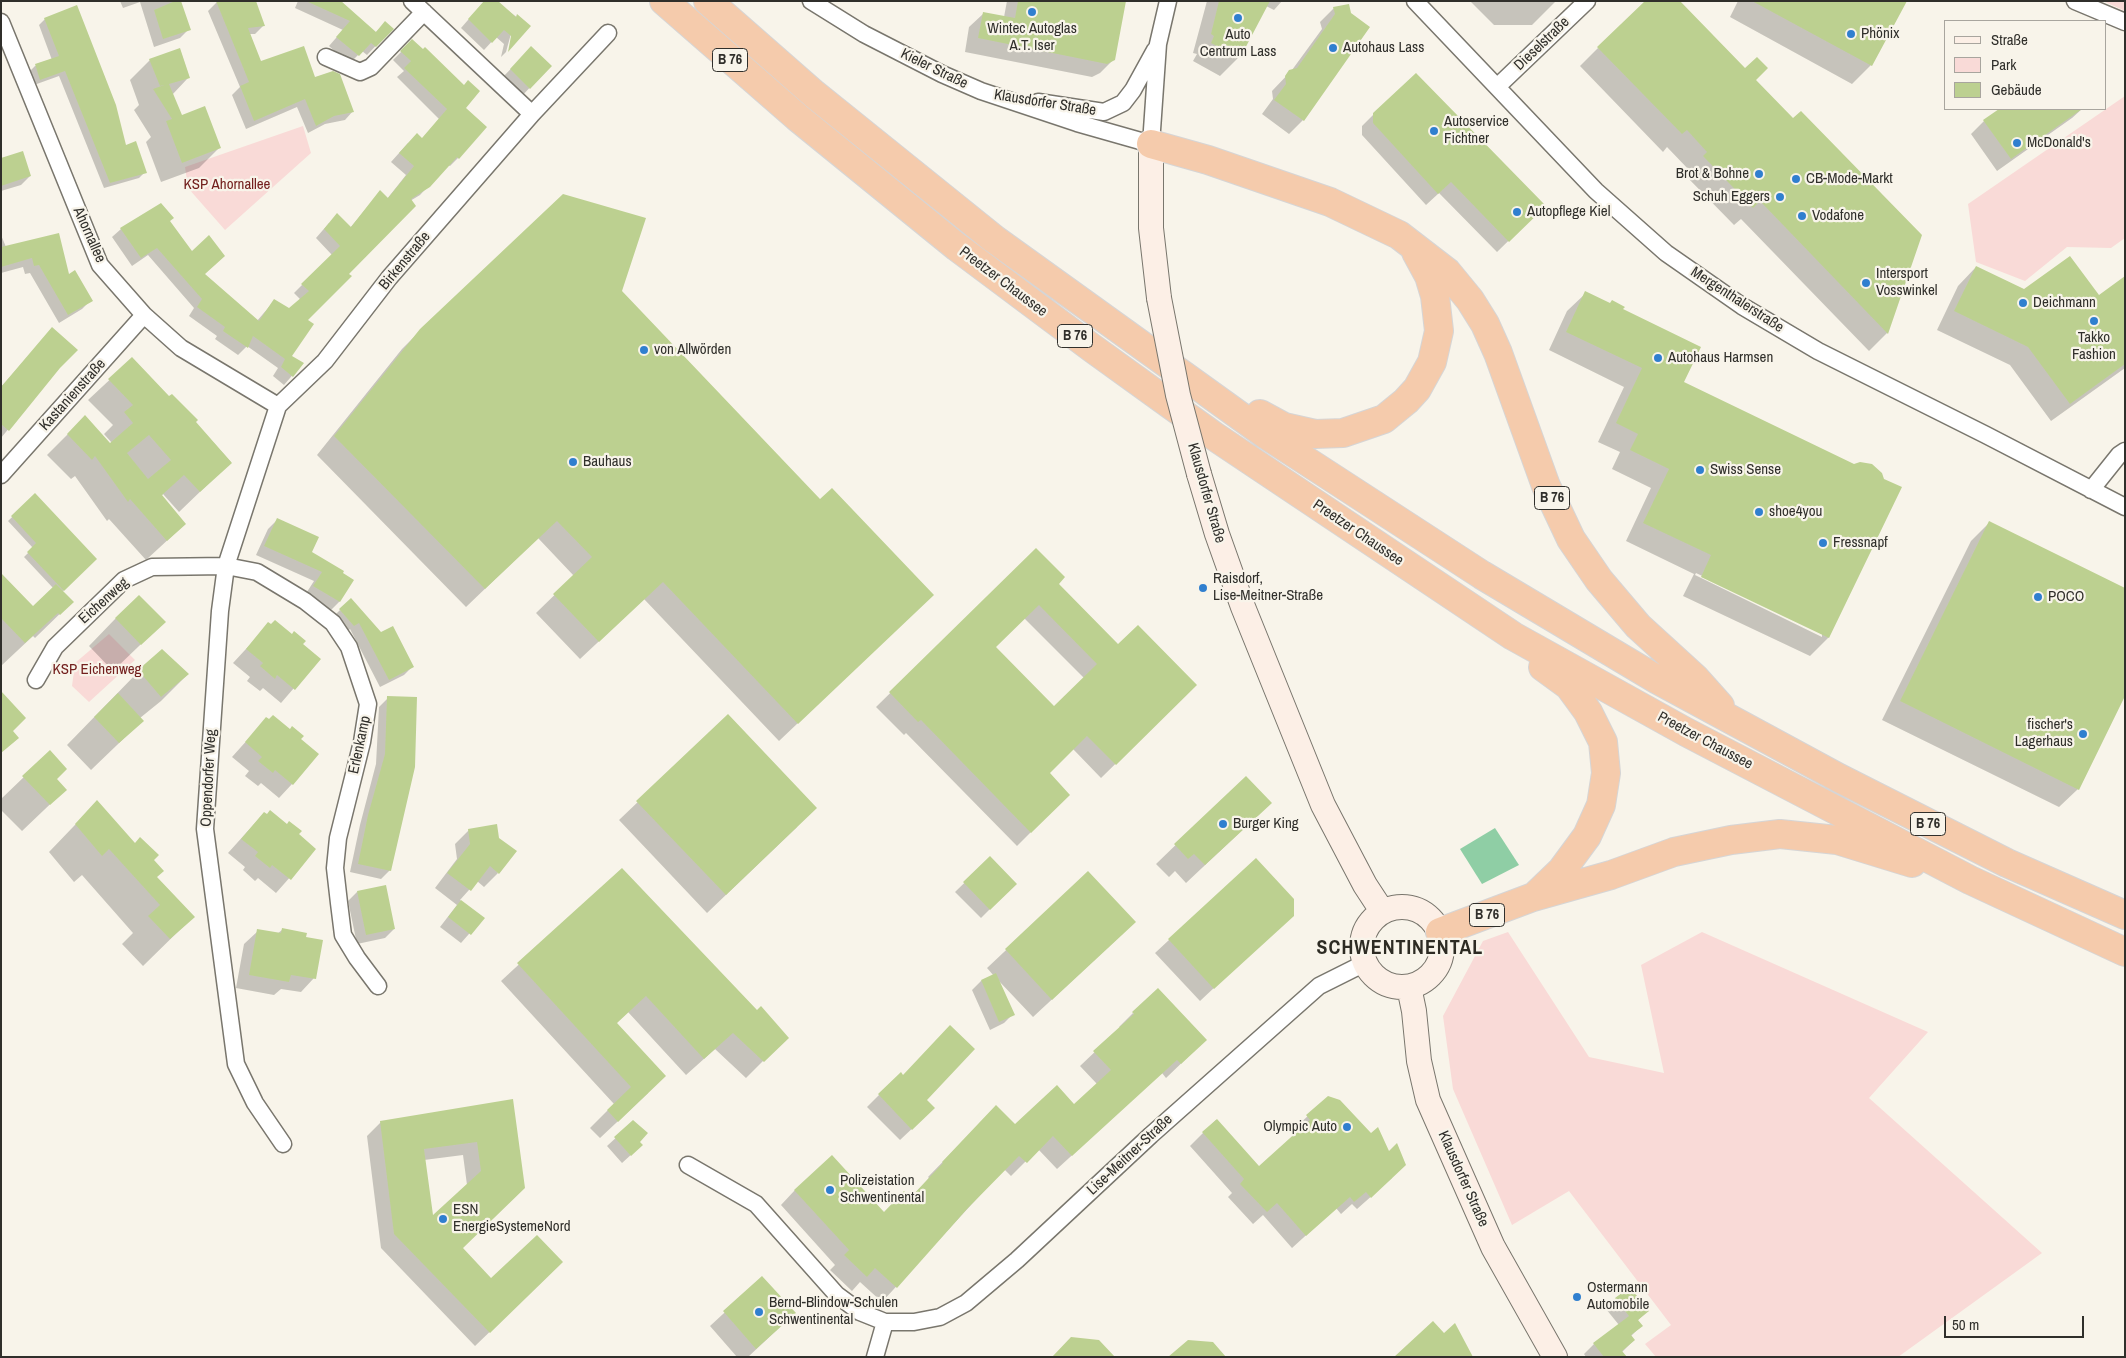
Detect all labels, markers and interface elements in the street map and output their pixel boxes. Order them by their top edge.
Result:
marker: Wintec Autoglas A.T. Iser [1026,6,1038,18]
marker: Auto Centrum Lass [1232,12,1244,24]
street label: Dieselstraße [1511,13,1573,75]
place label: Wintec Autoglas A.T. Iser [987,20,1077,55]
legend [1944,20,2106,110]
place label: Phönix [1861,25,1899,43]
place label: Auto Centrum Lass [1200,26,1276,61]
marker: Phönix [1845,28,1857,40]
text: Straße [1991,29,2028,50]
place label: Autohaus Lass [1343,39,1424,57]
marker: Autohaus Lass [1327,42,1339,54]
street label: Kieler Straße [897,45,971,93]
road number: B 76 [712,48,748,72]
text: Park [1991,54,2016,75]
text: Gebäude [1991,79,2042,100]
street label: Klausdorfer Straße [993,86,1097,120]
place label: Autoservice Fichtner [1444,113,1509,148]
marker: Autoservice Fichtner [1428,125,1440,137]
place label: McDonald's [2027,134,2091,152]
marker: McDonald's [2011,137,2023,149]
place label: Brot & Bohne [1676,165,1749,183]
marker: Brot & Bohne [1753,168,1765,180]
place label: CB-Mode-Markt [1806,170,1893,188]
marker: CB-Mode-Markt [1790,173,1802,185]
park label: KSP Ahornallee [184,176,270,194]
place label: Schuh Eggers [1693,188,1770,206]
marker: Schuh Eggers [1774,191,1786,203]
place label: Autopflege Kiel [1527,203,1610,221]
street label: Ahornallee [69,204,109,266]
marker: Autopflege Kiel [1511,206,1523,218]
place label: Vodafone [1812,207,1864,225]
marker: Vodafone [1796,210,1808,222]
street label: Birkenstraße [375,228,435,294]
street label: Preetzer Chaussee [956,243,1050,321]
street label: Mergenthalerstraße [1687,263,1787,337]
place label: Intersport Vosswinkel [1876,265,1938,300]
marker: Intersport Vosswinkel [1860,277,1872,289]
place label: Deichmann [2033,294,2096,312]
marker: Deichmann [2017,297,2029,309]
marker: Takko Fashion [2088,315,2100,327]
road number: B 76 [1058,324,1092,348]
place label: Takko Fashion [2072,329,2116,364]
place label: von Allwörden [654,341,731,359]
marker: von Allwörden [638,344,650,356]
place label: Autohaus Harmsen [1668,349,1773,367]
marker: Autohaus Harmsen [1652,352,1664,364]
street label: Kastanienstraße [36,355,110,435]
street label: Klausdorfer Straße [1183,441,1229,545]
place label: Bauhaus [583,453,632,471]
marker: Bauhaus [567,456,579,468]
place label: Swiss Sense [1710,461,1781,479]
marker: Swiss Sense [1694,464,1706,476]
road number: B 76 [1534,486,1570,509]
street label: Preetzer Chaussee [1309,496,1407,570]
place label: shoe4you [1769,503,1822,521]
marker: shoe4you [1753,506,1765,518]
place label: Fressnapf [1833,534,1888,552]
marker: Fressnapf [1817,537,1829,549]
place label: Raisdorf, Lise-Meitner-Straße [1213,570,1323,605]
street label: Eichenweg [75,574,133,628]
marker: Raisdorf, Lise-Meitner-Straße [1197,582,1209,594]
place label: POCO [2048,588,2084,606]
marker: POCO [2032,591,2044,603]
park label: KSP Eichenweg [53,661,141,679]
street label: Preetzer Chaussee [1654,708,1756,774]
street label: Erlenkamp [345,714,375,776]
place label: fischer's Lagerhaus [2015,716,2073,751]
marker: fischer's Lagerhaus [2077,728,2089,740]
street label: Oppendorfer Weg [197,729,221,827]
road number: B 76 [1910,812,1946,836]
place label: Burger King [1233,815,1299,833]
marker: Burger King [1217,818,1229,830]
road number: B 76 [1470,904,1504,926]
district label: SCHWENTINENTAL [1315,937,1485,961]
street label: Lise-Meitner-Straße [1084,1111,1176,1199]
place label: Olympic Auto [1263,1118,1337,1136]
marker: Olympic Auto [1341,1121,1353,1133]
street label: Klausdorfer Straße [1434,1128,1492,1230]
place label: Polizeistation Schwentinental [840,1172,924,1207]
marker: Polizeistation Schwentinental [824,1184,836,1196]
place label: ESN EnergieSystemeNord [453,1201,571,1236]
marker: ESN EnergieSystemeNord [437,1213,449,1225]
place label: Ostermann Automobile [1587,1279,1649,1314]
marker: Ostermann Automobile [1571,1291,1583,1303]
place label: Bernd-Blindow-Schulen Schwentinental [769,1294,898,1329]
marker: Bernd-Blindow-Schulen Schwentinental [753,1306,765,1318]
scale bar [1946,1306,2086,1338]
text: 50 m [1952,1314,1979,1335]

